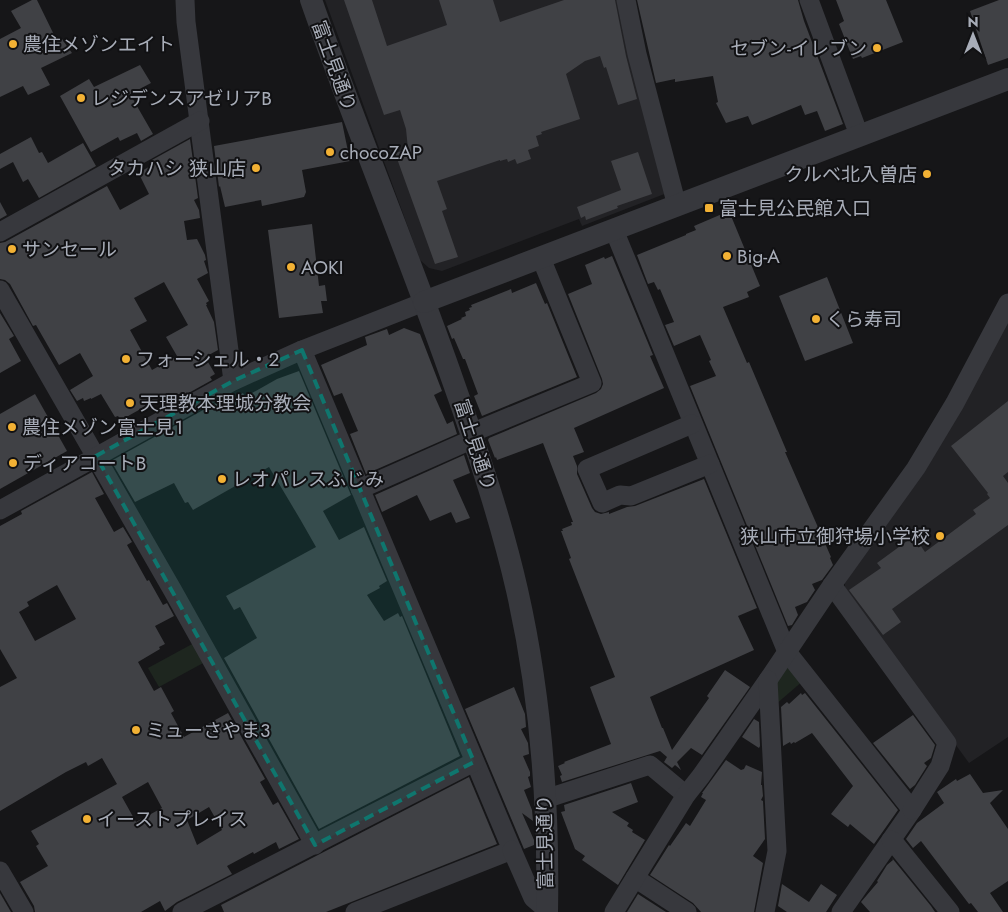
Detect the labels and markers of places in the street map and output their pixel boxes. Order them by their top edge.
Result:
place label: 農住メゾンエイト [23,31,175,58]
place label: セブン-イレブン [730,35,867,62]
marker: 農住メゾンエイト [7,38,19,50]
marker: セブン-イレブン [871,42,883,54]
place label: レジデンスアゼリアB [91,85,272,112]
marker: レジデンスアゼリアB [75,92,87,104]
place label: chocoZAP [340,139,422,166]
marker: chocoZAP [324,146,336,158]
place label: タカハシ 狭山店 [107,155,246,182]
place label: クルベ北入曽店 [785,161,917,188]
marker: タカハシ 狭山店 [250,162,262,174]
marker: クルベ北入曽店 [921,168,933,180]
place label: 富士見公民館入口 [719,195,871,222]
marker: 富士見公民館入口 [703,202,715,214]
place label: サンセール [22,236,117,263]
marker: サンセール [6,243,18,255]
place label: Big-A [737,243,780,270]
marker: Big-A [721,250,733,262]
place label: AOKI [301,254,343,281]
marker: AOKI [285,261,297,273]
place label: くら寿司 [826,306,902,333]
marker: くら寿司 [810,313,822,325]
place label: フォーシェル・2 [136,346,279,373]
marker: フォーシェル・2 [120,353,132,365]
place label: 天理教本理城分教会 [140,390,311,417]
marker: 天理教本理城分教会 [124,397,136,409]
place label: 農住メゾン富士見１ [22,414,185,441]
marker: 農住メゾン富士見１ [6,421,18,433]
place label: ディアコートB [23,450,146,477]
marker: ディアコートB [7,457,19,469]
place label: レオパレスふじみ [232,466,384,493]
marker: レオパレスふじみ [216,473,228,485]
place label: 狭山市立御狩場小学校 [740,523,930,550]
marker: 狭山市立御狩場小学校 [934,530,946,542]
place label: ミューさやま3 [146,717,270,744]
marker: ミューさやま3 [130,724,142,736]
place label: イーストプレイス [97,806,247,833]
marker: イーストプレイス [81,813,93,825]

